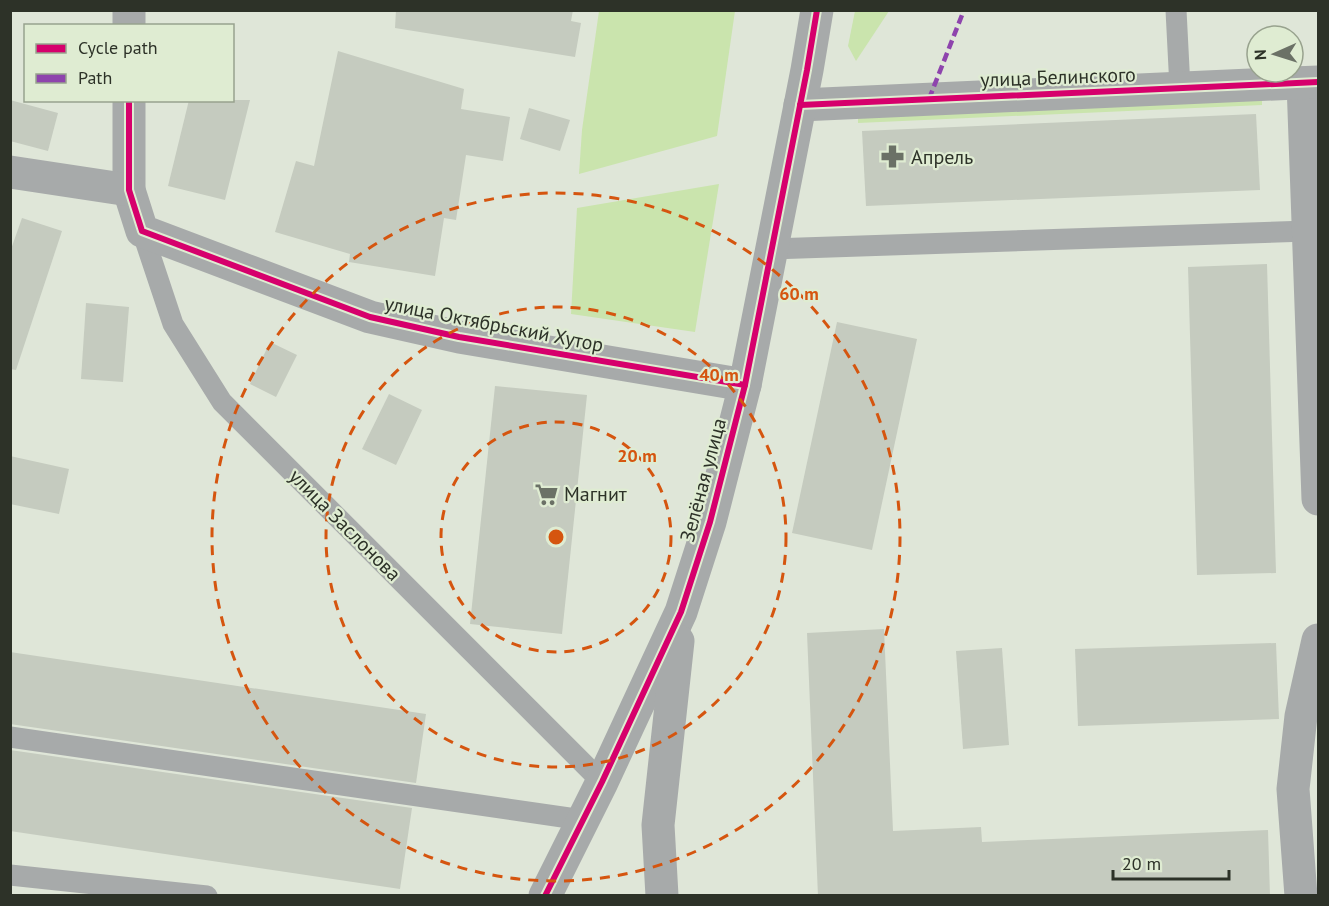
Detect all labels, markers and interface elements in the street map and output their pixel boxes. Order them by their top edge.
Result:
legend [24,24,234,102]
north arrow [1245,24,1305,84]
text: Cycle path [78,36,158,59]
text: N [1250,49,1270,61]
street label: улица Белинского [980,61,1136,93]
text: Path [78,66,112,89]
pharmacy icon: Апрель [880,144,906,170]
place label: Апрель [911,144,973,170]
text: 60 m [779,282,819,305]
street label: улица Октябрьский Хутор [382,290,606,358]
text: 40 m [699,363,739,386]
street label: Зелёная улица [674,415,732,545]
text: 20 m [617,444,657,467]
street label: улица Заслонова [283,463,407,587]
supermarket icon: Магнит [533,481,559,507]
place label: Магнит [564,481,627,507]
centre of rings [546,527,566,547]
scale bar [1113,843,1228,881]
text: 20 m [1122,852,1161,875]

